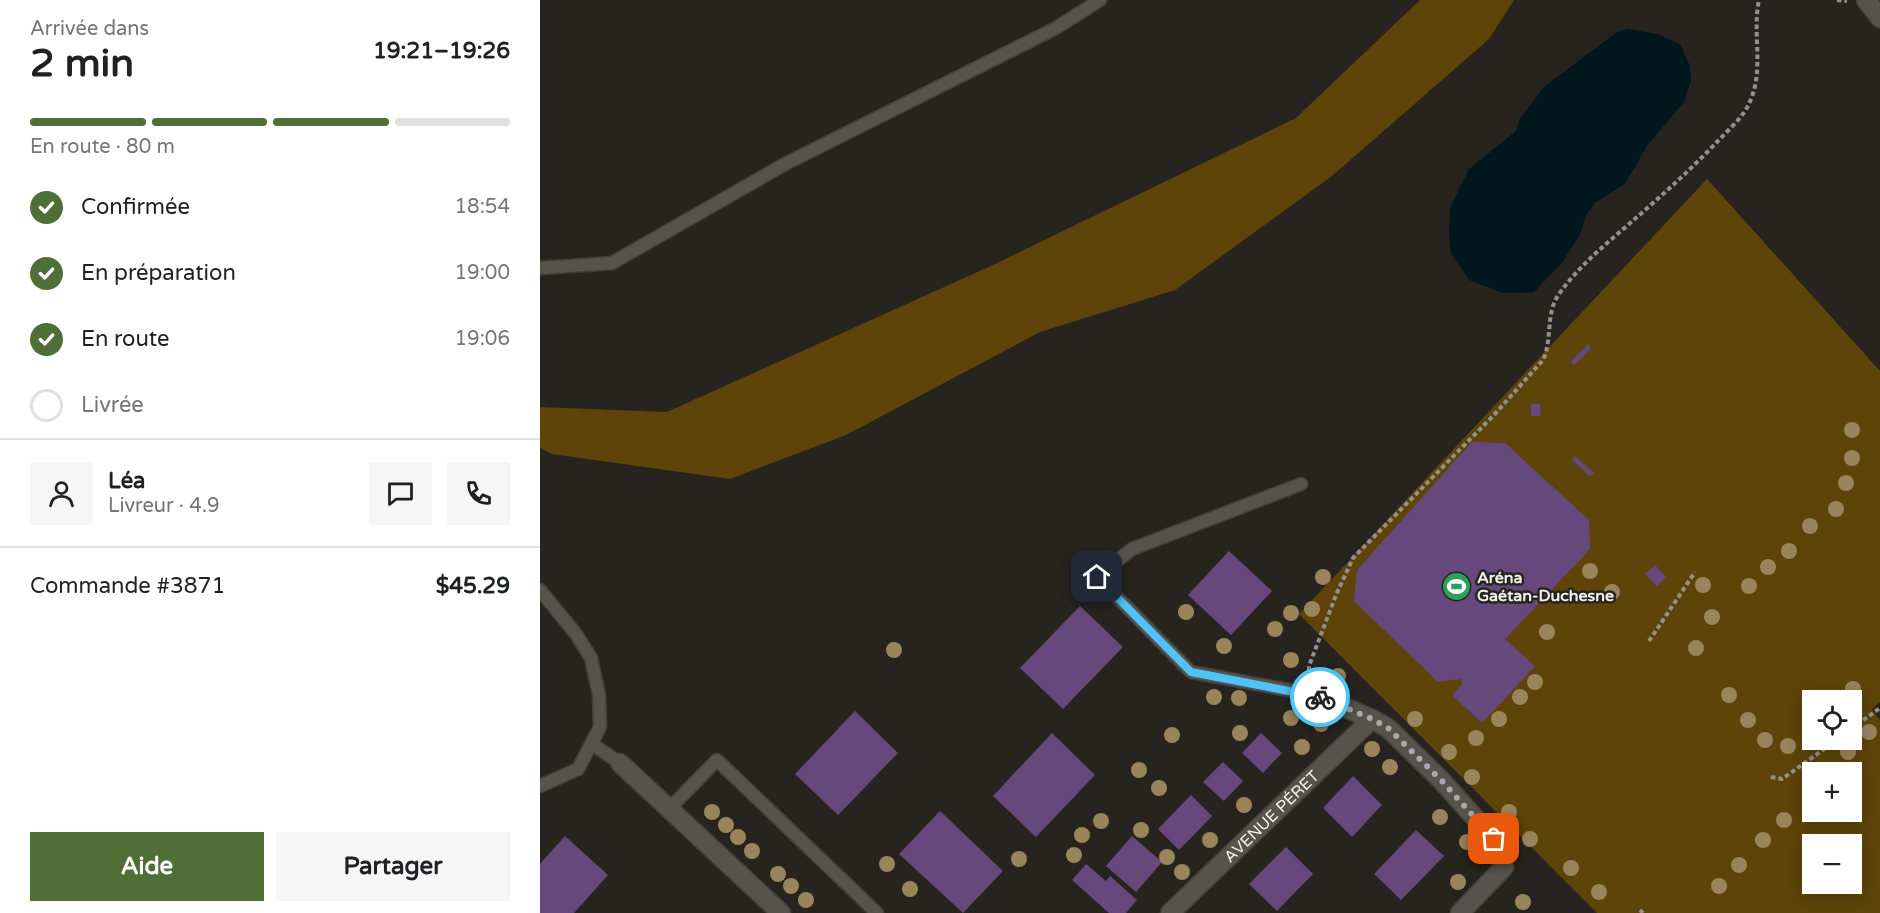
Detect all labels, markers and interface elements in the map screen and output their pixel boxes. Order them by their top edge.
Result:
text: Arrivée dans [30,17,149,41]
text: 19:21–19:26 [373,38,510,64]
text: 2 min [30,40,134,87]
text: En route · 80 m [30,135,175,159]
icon: check [30,191,63,224]
text: Confirmée [81,194,190,220]
text: 18:54 [455,195,510,219]
icon: check [30,257,63,290]
text: En préparation [81,260,236,286]
text: 19:00 [455,261,510,285]
icon: check [30,323,63,356]
text: En route [81,326,170,352]
text: 19:06 [455,327,510,351]
text: Livrée [81,392,144,418]
button: person [30,462,93,525]
button: chat [369,462,432,525]
button: phone [447,462,510,525]
text: Léa [108,468,146,494]
text: Livreur · 4.9 [108,494,220,518]
pin [1071,551,1122,602]
icon: home [1080,560,1113,593]
place label: Aréna Gaétan-Duchesne [1477,568,1614,606]
sports icon: Aréna Gaétan-Duchesne [1440,570,1472,602]
text: Commande #3871 [30,573,225,599]
text: $45.29 [436,573,510,599]
courier [1290,667,1350,727]
icon: bike [1304,681,1337,714]
map controls [1802,690,1862,894]
button: locate [1802,690,1862,750]
button: + [1802,762,1862,822]
street label: AVENUE PÉRET [1220,766,1324,867]
pin [1468,813,1519,864]
icon: bag [1477,822,1510,855]
button: Aide [30,832,264,901]
button: Partager [276,832,510,901]
button: − [1802,834,1862,894]

